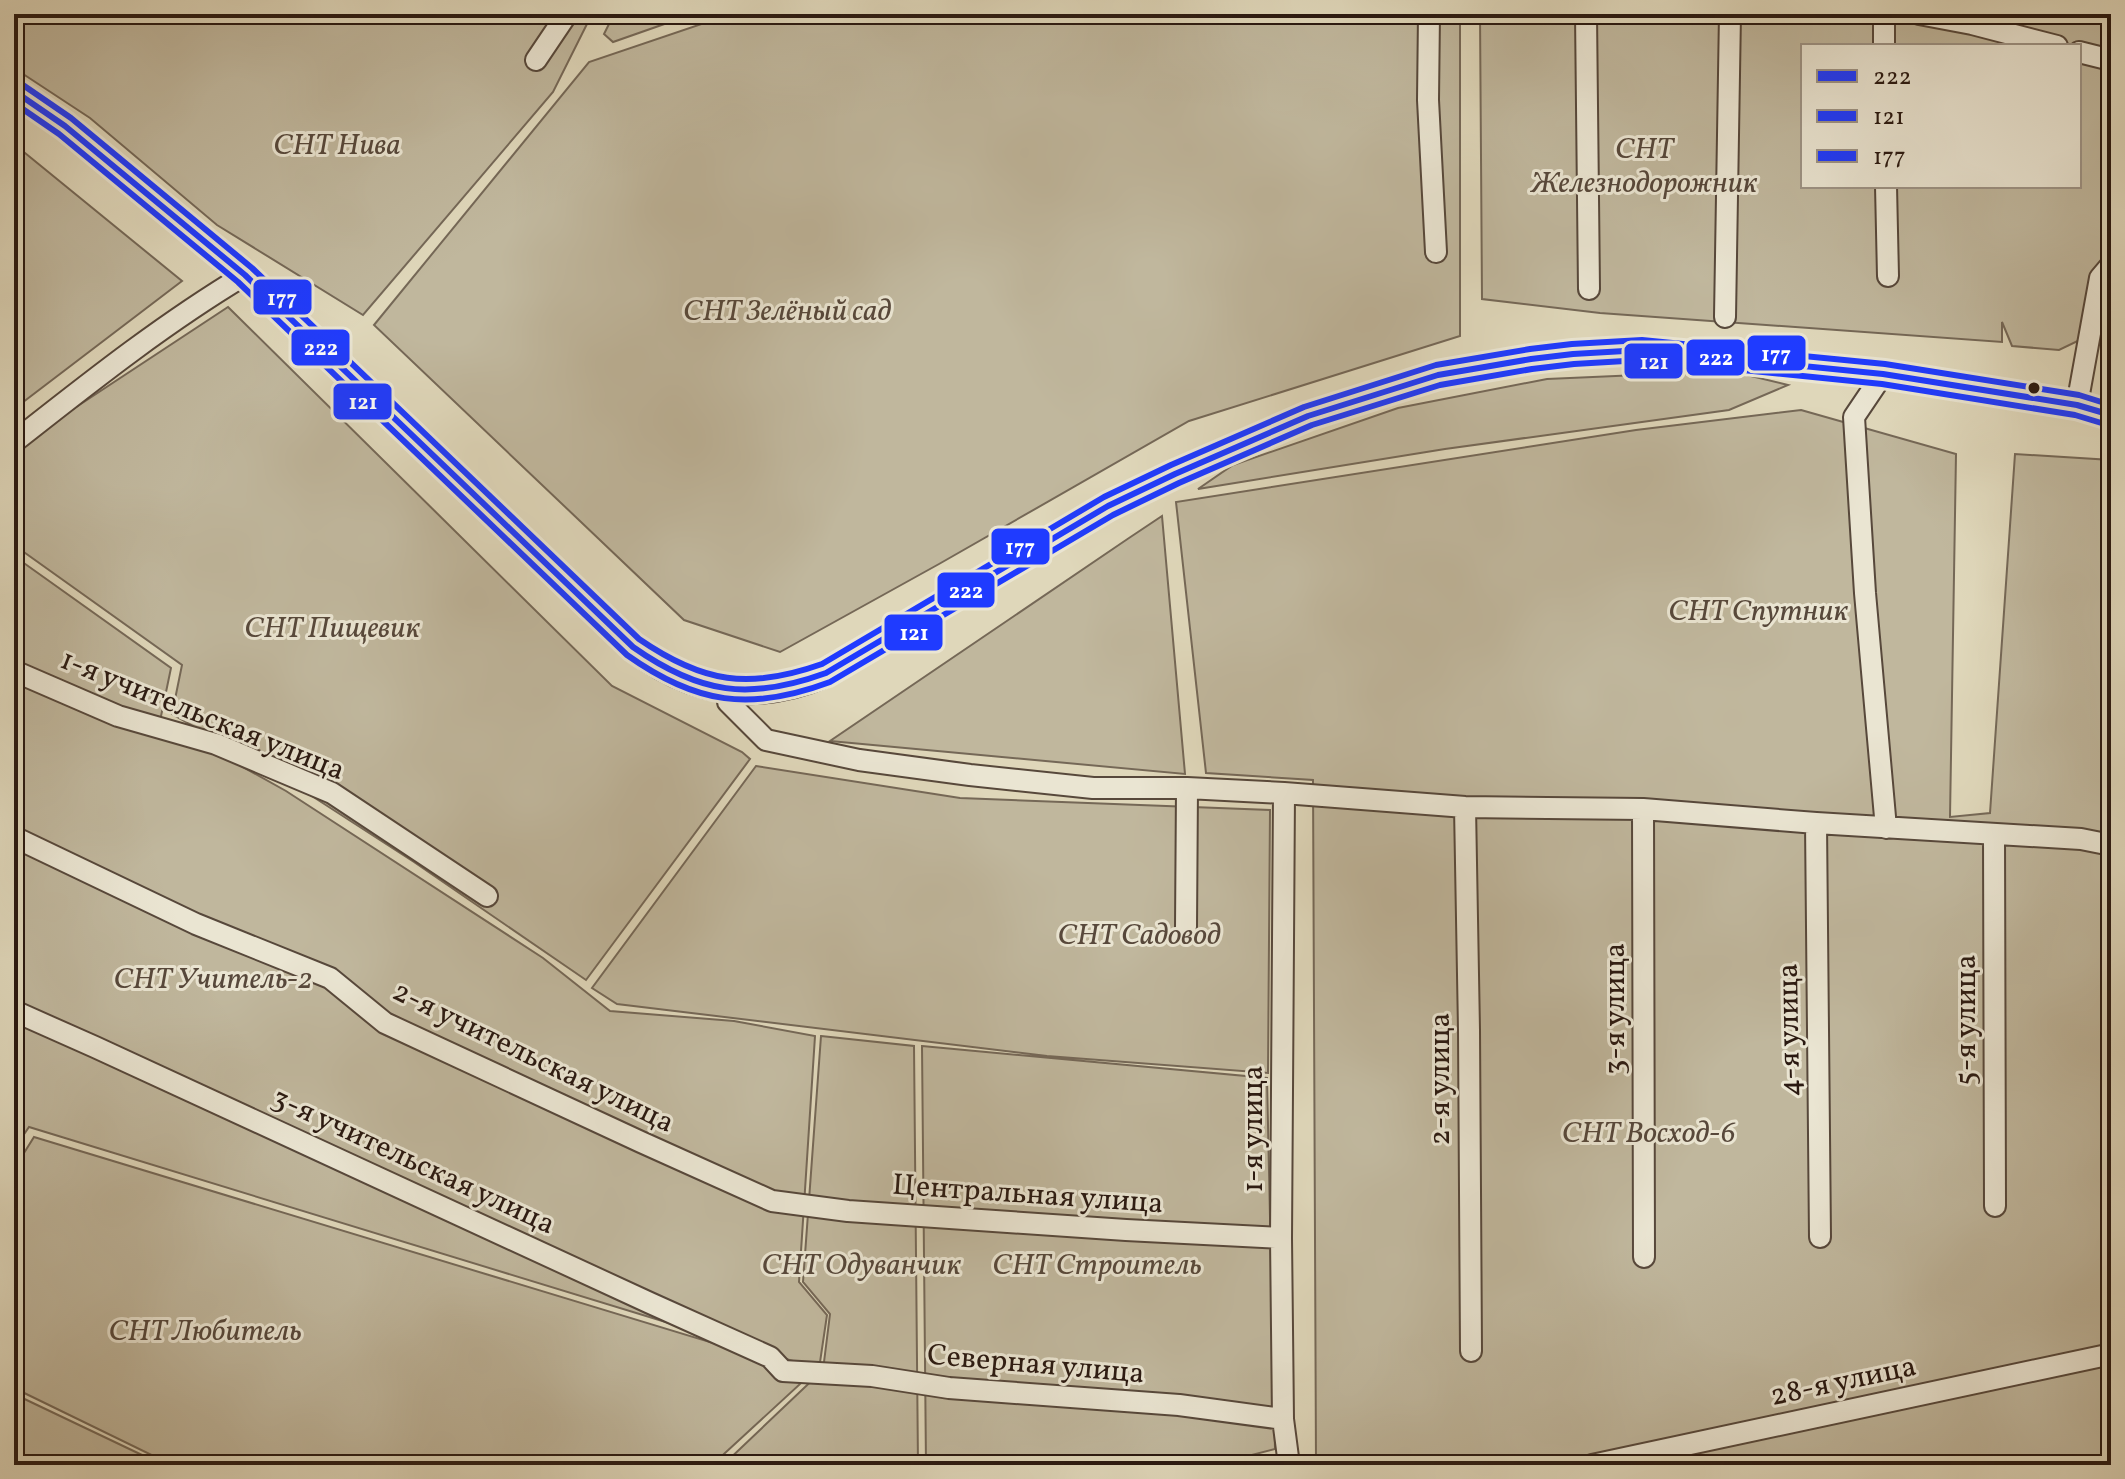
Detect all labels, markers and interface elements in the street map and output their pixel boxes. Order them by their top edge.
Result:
legend [1801,44,2081,188]
text: 222 [1873,61,1912,95]
text: 121 [1873,101,1905,135]
park label: СНТ Нива [273,125,401,167]
park label: СНТ Железнодорожник [1530,129,1758,205]
text: 177 [1873,141,1906,175]
line badge: 177 [252,278,313,316]
text: 177 [267,284,297,315]
park label: СНТ Зелёный сад [683,291,891,333]
line badge: 222 [290,328,351,367]
text: 222 [304,334,338,365]
line badge: 177 [1746,334,1807,372]
line badge: 222 [1685,338,1746,377]
text: 177 [1761,340,1791,371]
line badge: 121 [1623,342,1684,380]
text: 222 [1699,344,1733,375]
text: 121 [1639,348,1669,379]
unlabelled marker [2026,380,2042,396]
line badge: 121 [332,382,393,421]
text: 121 [348,388,378,419]
line badge: 177 [990,527,1051,566]
text: 177 [1005,533,1035,564]
line badge: 222 [936,571,996,609]
text: 222 [949,577,983,608]
park label: СНТ Спутник [1668,591,1849,633]
park label: СНТ Пищевик [244,608,421,650]
line badge: 121 [883,613,944,652]
text: 121 [899,619,929,650]
street label: 1-я учительская улица [54,640,351,792]
park label: СНТ Садовод [1058,915,1221,957]
street label: 3-я улица [1595,943,1637,1075]
street label: 5-я улица [1946,954,1988,1086]
park label: СНТ Учитель-2 [114,959,313,1001]
street label: 4-я улица [1768,963,1812,1097]
street label: 2-я учительская улица [385,971,681,1144]
street label: 2-я улица [1420,1013,1462,1145]
street label: 1-я улица [1233,1065,1275,1193]
street label: 3-я учительская улица [265,1078,562,1246]
park label: СНТ Восход-6 [1562,1113,1736,1155]
street label: Центральная улица [891,1165,1165,1225]
park label: СНТ Одуванчик [761,1245,961,1287]
park label: СНТ Строитель [992,1245,1202,1287]
park label: СНТ Любитель [109,1311,302,1353]
street label: Северная улица [925,1335,1146,1395]
street label: 28-я улица [1767,1346,1920,1418]

